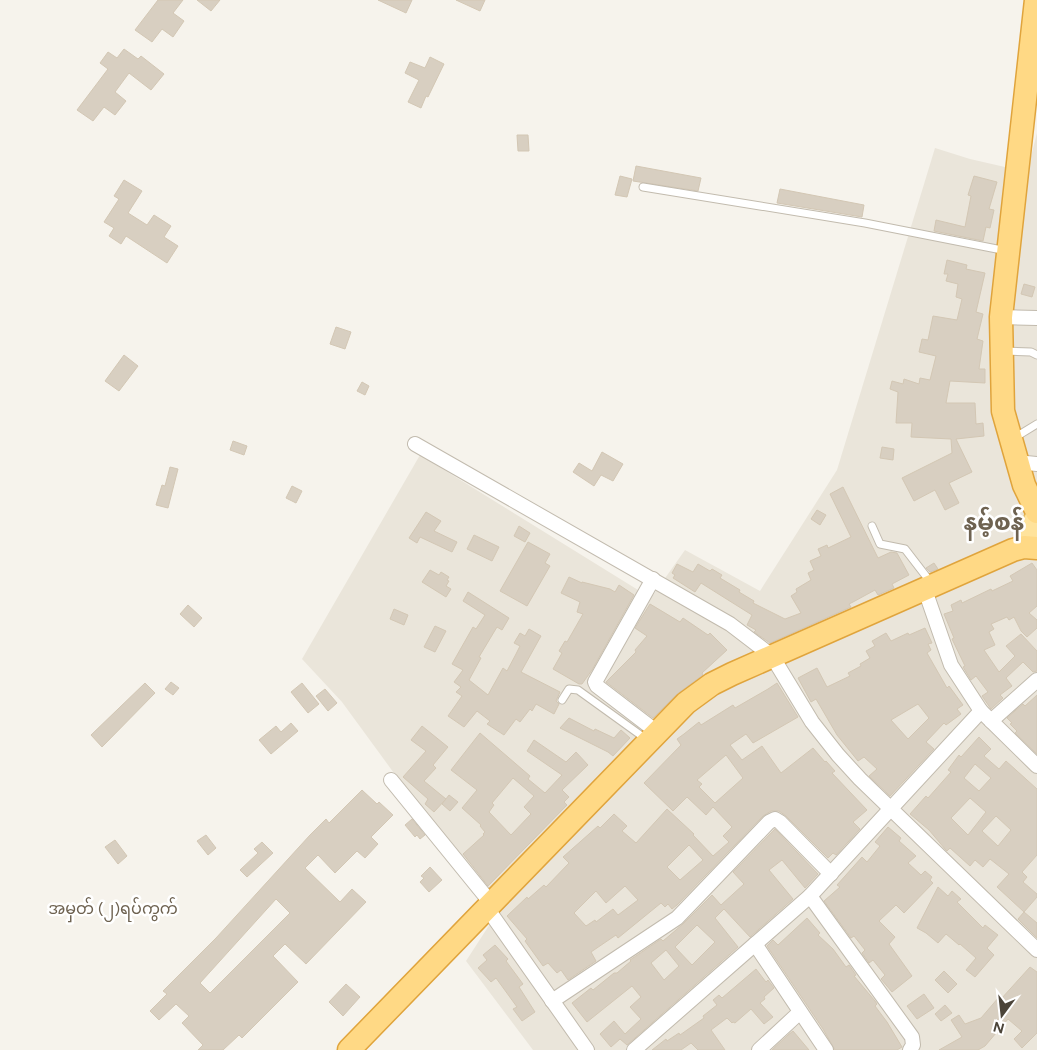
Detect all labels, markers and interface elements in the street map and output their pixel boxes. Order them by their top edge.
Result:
district label: နမ့်စန် [964,506,1024,541]
district label: အမှတ် (၂)ရပ်ကွက် [48,897,178,923]
north arrow [977,990,1027,1040]
text: N [991,1017,1006,1037]

